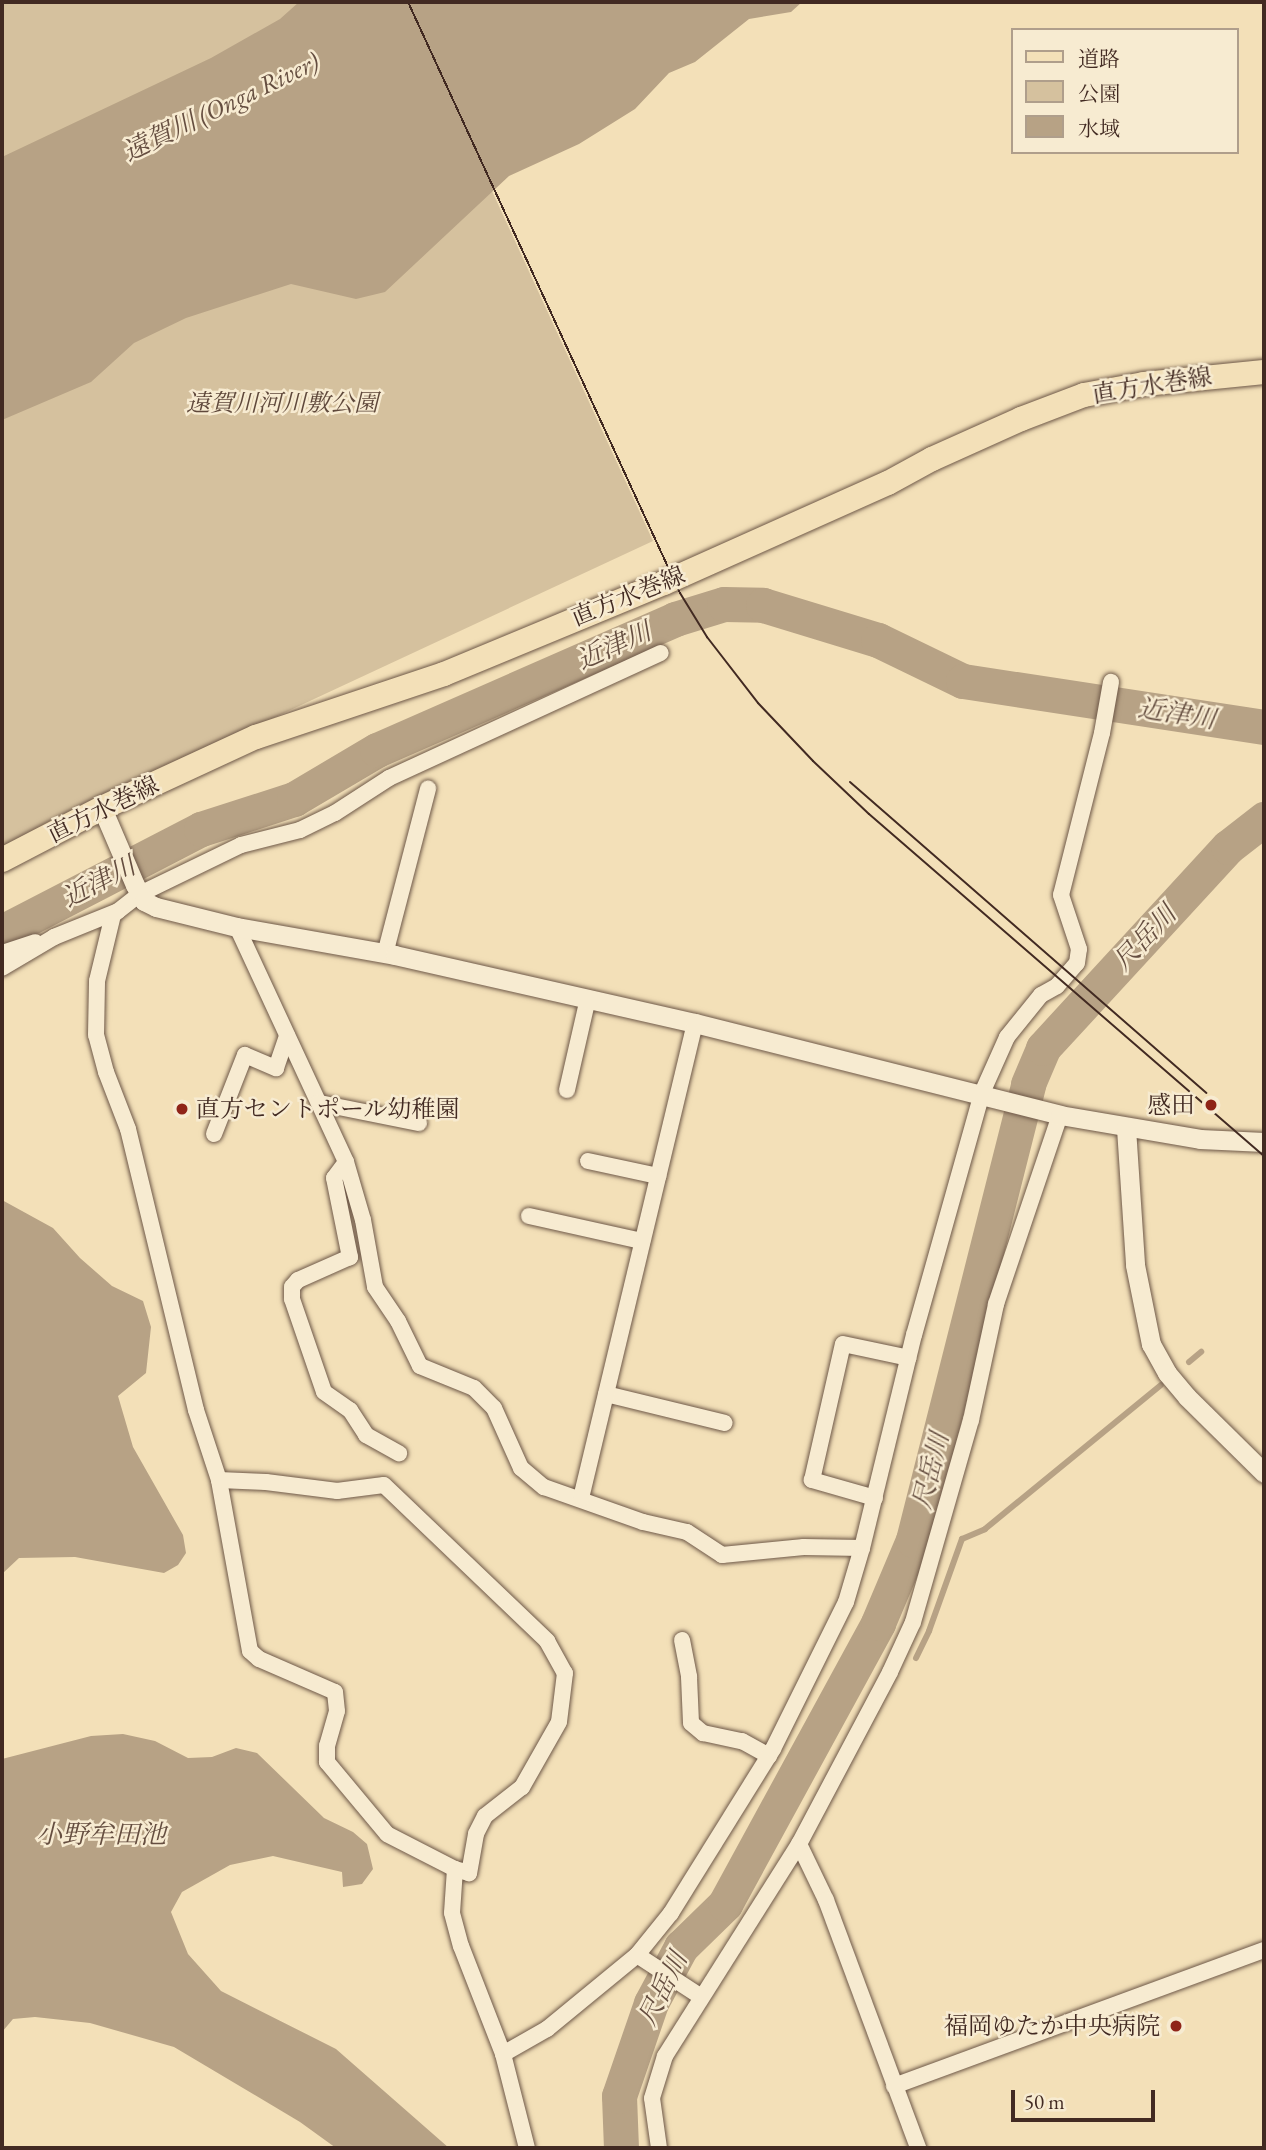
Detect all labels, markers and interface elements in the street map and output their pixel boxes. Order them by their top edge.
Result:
legend [1010,28,1238,154]
text: 道路 [1078,45,1120,72]
water label: 遠賀川 (Onga River) [118,46,324,168]
text: 公園 [1078,80,1120,107]
text: 水域 [1078,115,1120,142]
street label: 直方水巻線 [1090,361,1214,409]
park label: 遠賀川河川敷公園 [186,389,378,417]
street label: 直方水巻線 [567,560,689,632]
water label: 近津川 [572,616,656,676]
water label: 近津川 [1136,692,1218,736]
street label: 直方水巻線 [43,770,163,848]
water label: 近津川 [57,850,141,914]
water label: 尺岳川 [1107,899,1183,977]
place label: 感田 [1147,1091,1195,1119]
place label: 直方セントポール幼稚園 [196,1095,460,1123]
marker: 感田 [1201,1095,1221,1115]
marker: 直方セントポール幼稚園 [174,1101,190,1117]
water label: 尺岳川 [906,1429,956,1513]
water label: 小野牟田池 [36,1819,166,1851]
water label: 尺岳川 [632,1947,694,2031]
place label: 福岡ゆたか中央病院 [944,2012,1160,2040]
marker: 福岡ゆたか中央病院 [1166,2016,1186,2036]
scale bar [1014,2076,1158,2120]
text: 50 m [1024,2088,1065,2115]

